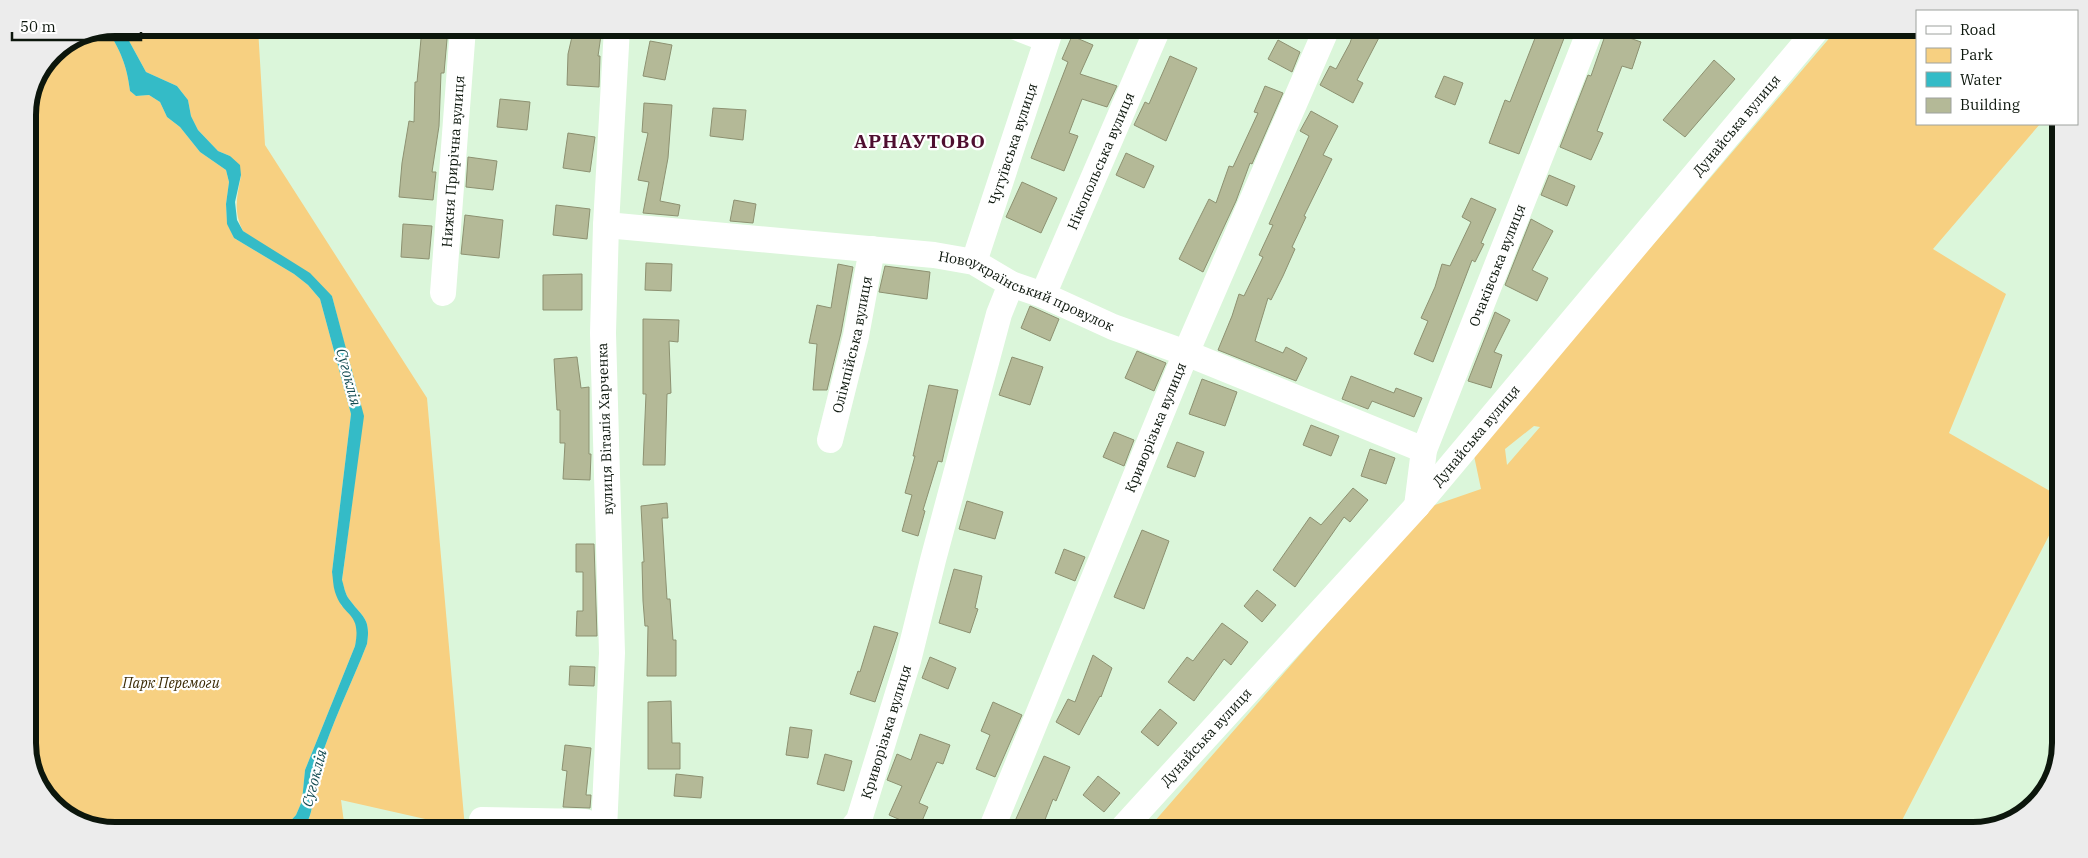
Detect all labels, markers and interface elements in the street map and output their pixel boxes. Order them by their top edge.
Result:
scale bar [12,10,141,42]
legend [1916,10,2078,125]
text: 50 m [20,17,56,36]
text: Road [1960,20,1996,39]
text: Park [1960,45,1993,64]
text: Water [1960,70,2002,89]
street label: Дунайська вулиця [1689,71,1784,180]
street label: Нижня Прирічна вулиця [437,75,468,248]
street label: Чугуївська вулиця [984,81,1041,208]
street label: Нікопольська вулиця [1063,89,1138,233]
text: Building [1960,95,2020,114]
district label: АРНАУТОВО [854,129,986,153]
street label: Очаківська вулиця [1465,201,1529,329]
street label: Новоукраїнський провулок [937,247,1117,335]
street label: Олімпійська вулиця [828,275,876,415]
street label: вулиця Віталія Харченка [593,342,617,515]
water label: Сугоклія [332,346,366,408]
street label: Криворізька вулиця [1121,359,1190,495]
street label: Дунайська вулиця [1429,381,1524,490]
street label: Криворізька вулиця [857,663,915,801]
park label: Парк Перемоги [121,674,220,692]
street label: Дунайська вулиця [1157,684,1255,790]
water label: Сугоклія [297,747,331,809]

